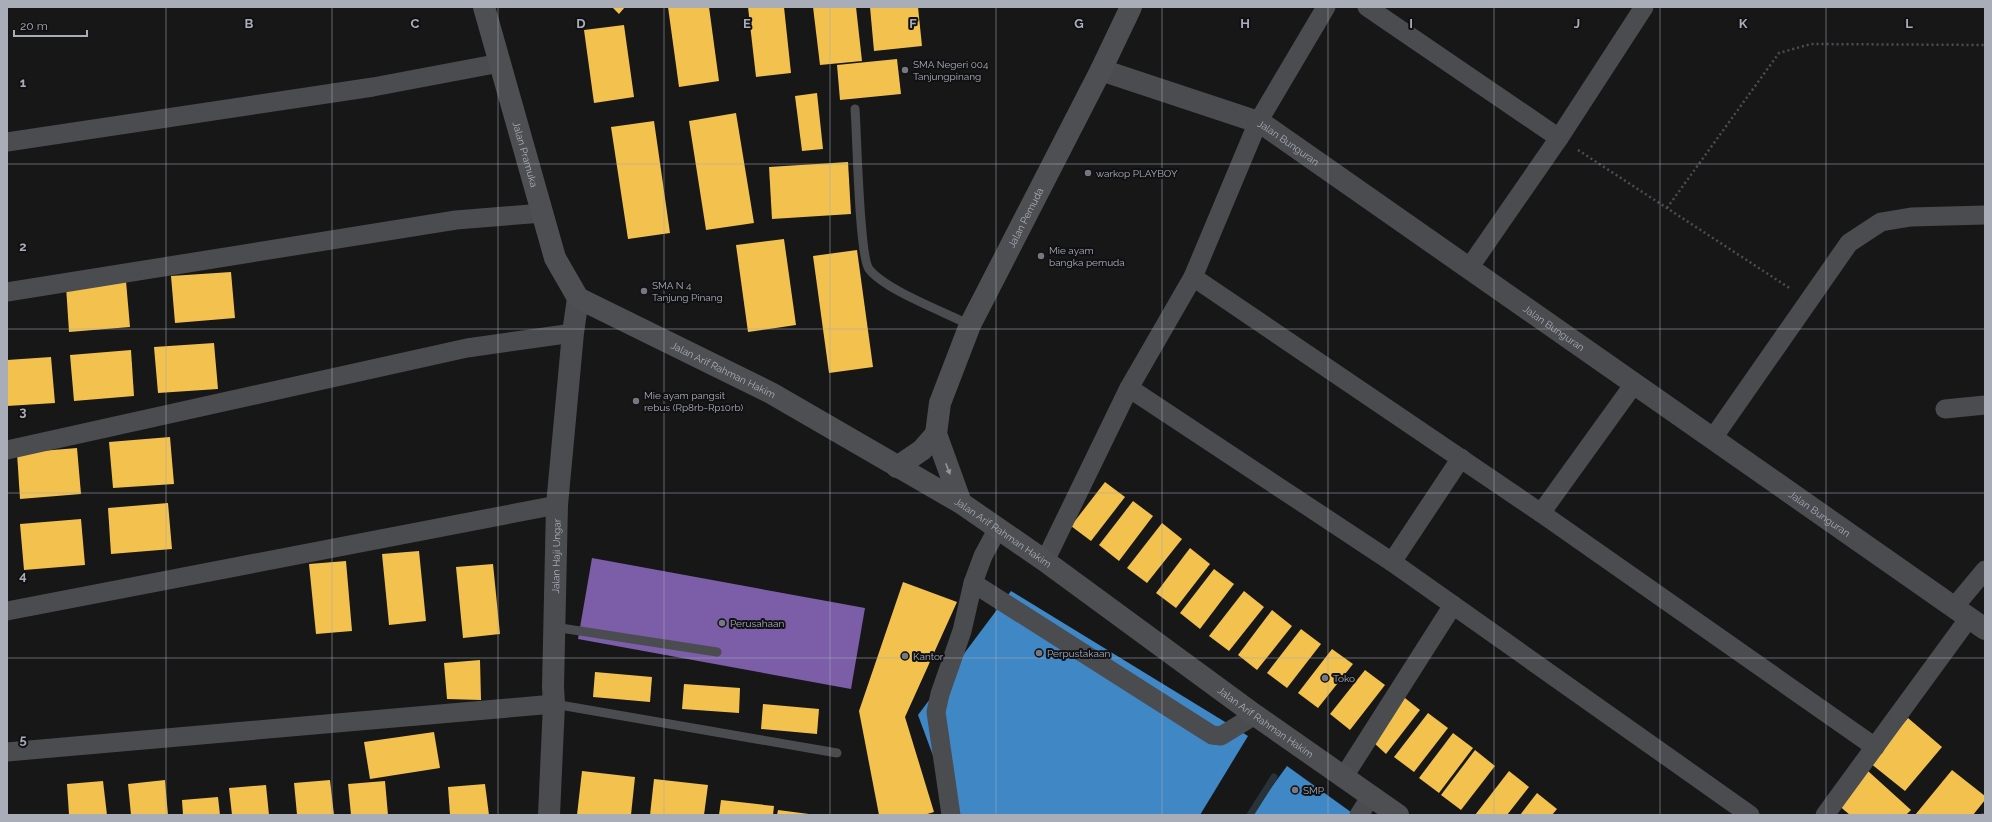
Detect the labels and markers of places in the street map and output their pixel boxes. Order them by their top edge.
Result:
place label: SMA Negeri 004 Tanjungpinang [913,59,989,82]
marker: SMA Negeri 004 Tanjungpinang [900,65,910,75]
marker: warkop PLAYBOY [1083,168,1093,178]
place label: warkop PLAYBOY [1096,168,1178,179]
place label: Mie ayam bangka pemuda [1049,245,1125,268]
marker: Mie ayam bangka pemuda [1036,251,1046,261]
place label: SMA N 4 Tanjung Pinang [652,280,723,303]
marker: SMA N 4 Tanjung Pinang [639,286,649,296]
place label: Mie ayam pangsit rebus (Rp8rb-Rp10rb) [644,390,743,413]
marker: Mie ayam pangsit rebus (Rp8rb-Rp10rb) [631,396,641,406]
marker: Perusahaan [717,618,727,628]
place label: Perusahaan [730,618,784,629]
marker: Perpustakaan [1034,648,1044,658]
place label: Perpustakaan [1047,648,1110,659]
marker: Kantor [900,651,910,661]
place label: Kantor [913,651,944,662]
marker: Toko [1320,673,1330,683]
place label: Toko [1333,673,1355,684]
marker: SMP [1290,785,1300,795]
place label: SMP [1303,785,1324,796]

